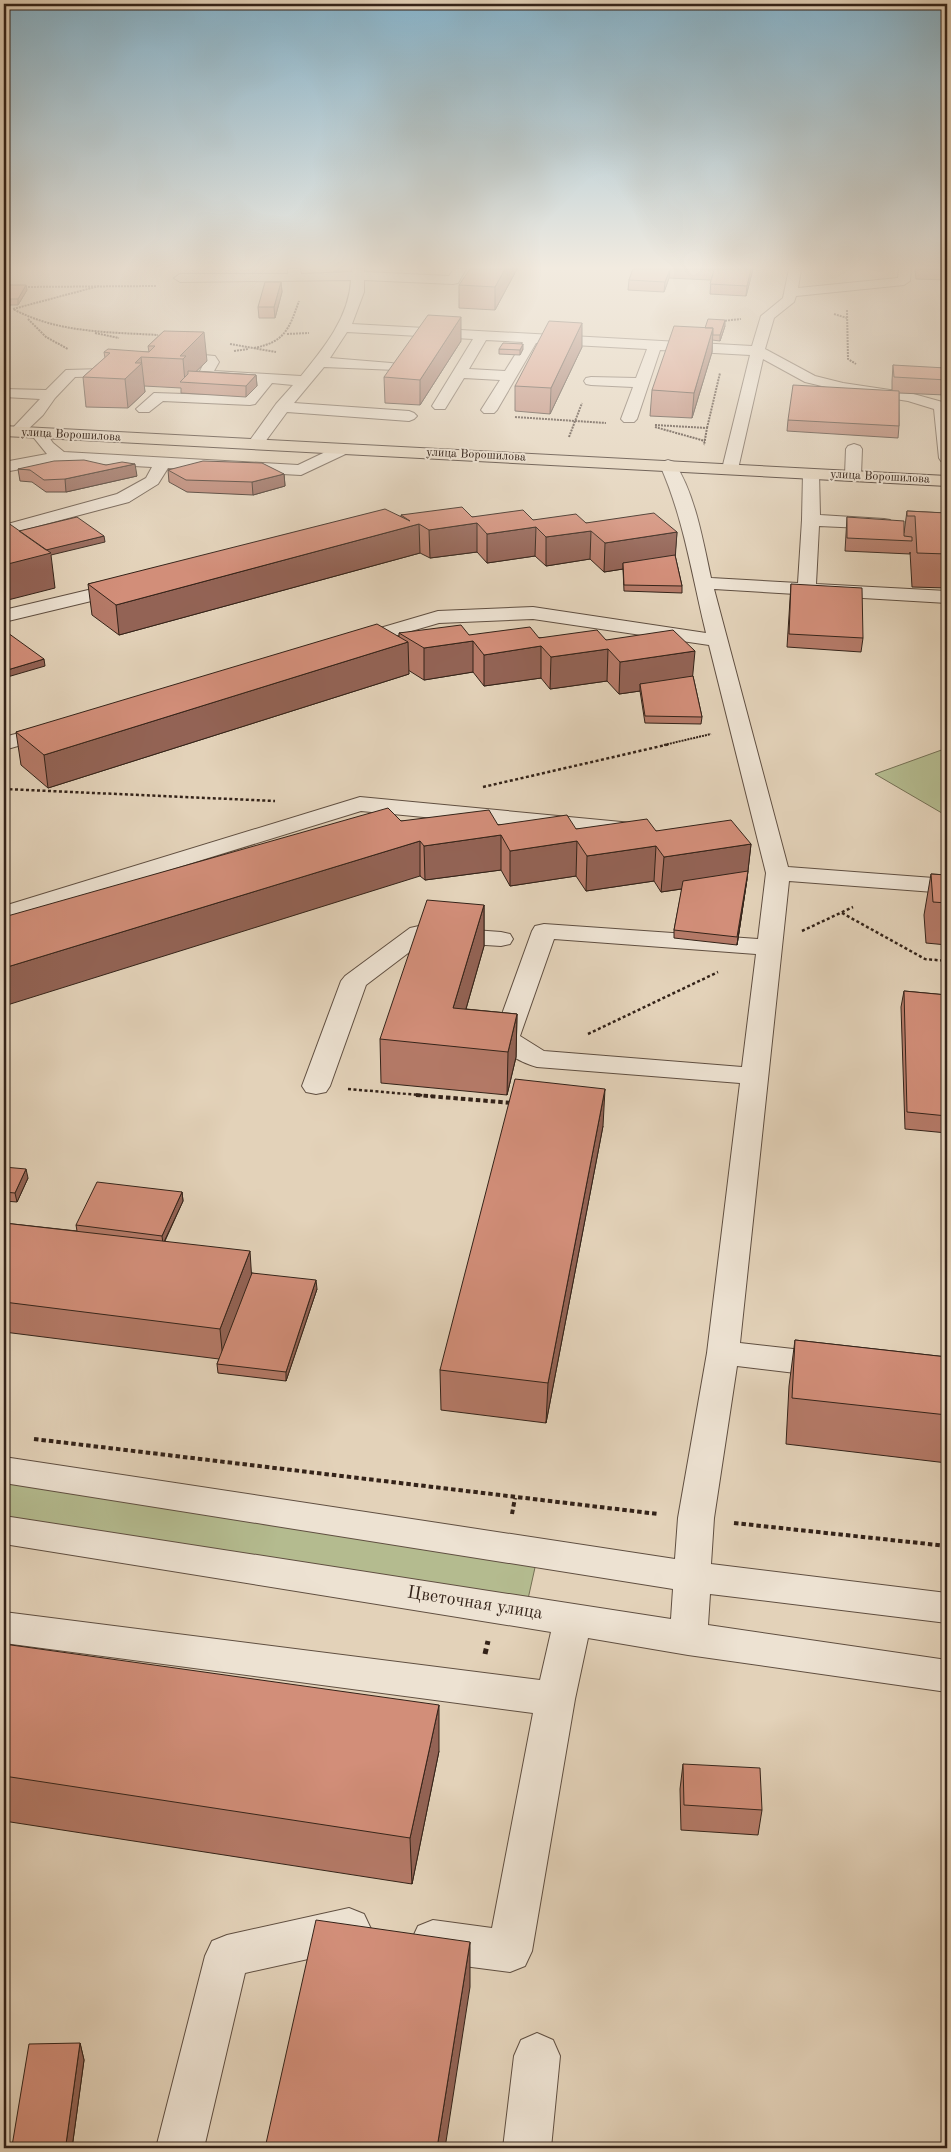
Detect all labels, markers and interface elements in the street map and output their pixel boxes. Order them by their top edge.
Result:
street label: улица Ворошилова [21,426,121,444]
street label: улица Ворошилова [426,446,526,464]
street label: улица Ворошилова [830,468,930,486]
street label: Цветочная улица [406,1583,544,1623]

